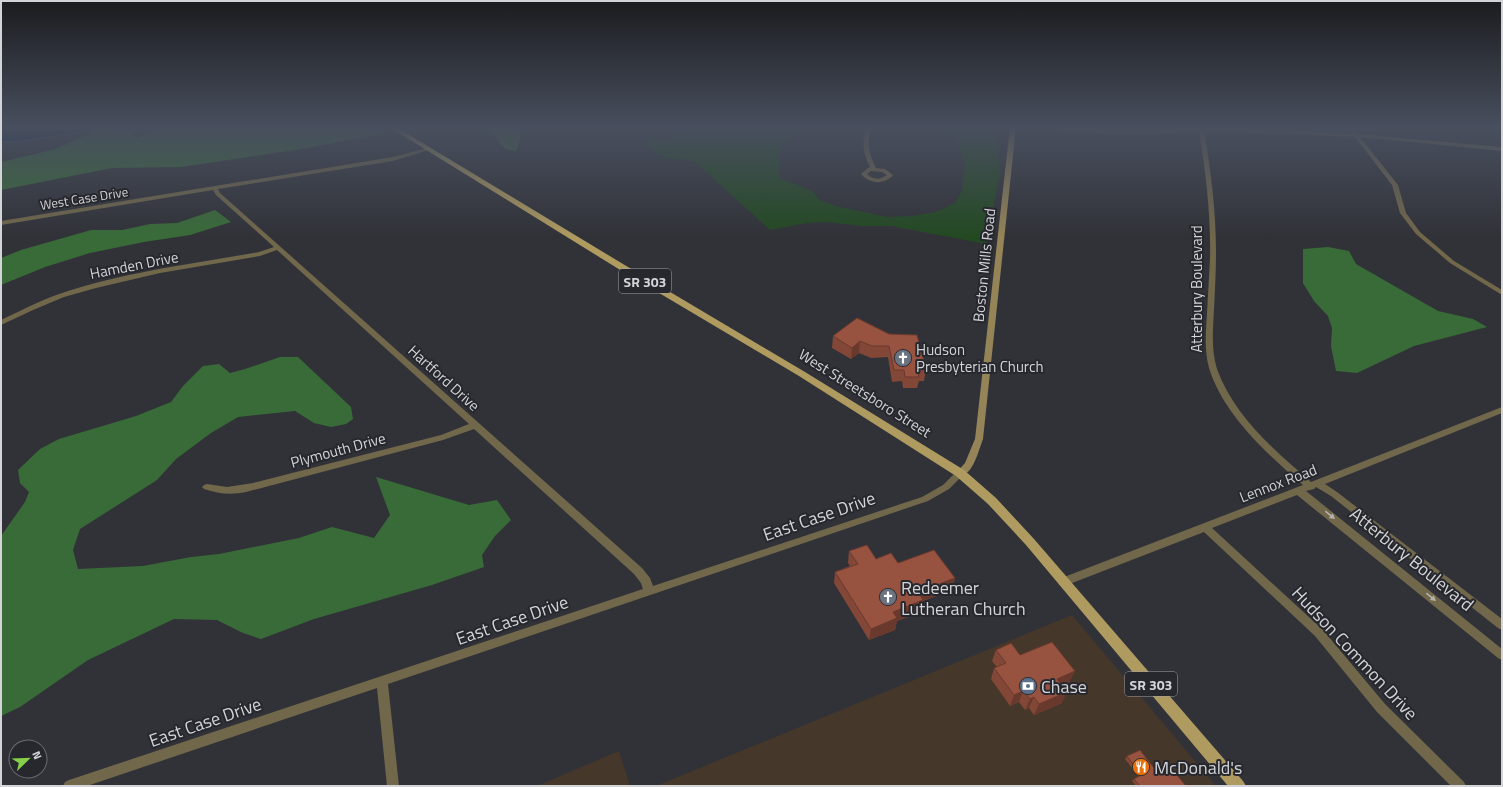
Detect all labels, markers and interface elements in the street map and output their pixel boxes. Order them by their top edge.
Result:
street label: West Case Drive [39,181,129,215]
street label: Boston Mills Road [967,207,1001,323]
street label: Atterbury Boulevard [1185,225,1208,353]
street label: Hamden Drive [88,245,180,285]
road number: SR 303 [619,269,671,293]
place label: Hudson Presbyterian Church [916,338,1044,378]
street label: Hartford Drive [403,339,485,417]
street label: West Streetsboro Street [794,343,936,444]
church icon: Hudson Presbyterian Church [893,348,913,368]
street label: Plymouth Drive [288,426,388,474]
street label: Lennox Road [1236,458,1320,508]
street label: East Case Drive [759,484,879,548]
street label: Atterbury Boulevard [1344,500,1480,618]
one-way arrow [1324,511,1335,519]
place label: Redeemer Lutheran Church [901,574,1026,622]
street label: Hudson Common Drive [1286,580,1424,726]
church icon: Redeemer Lutheran Church [878,587,898,607]
street label: East Case Drive [452,588,572,652]
one-way arrow [1426,592,1436,601]
road number: SR 303 [1125,672,1177,696]
place label: Chase [1041,673,1087,700]
bank icon: Chase [1018,676,1038,696]
street label: East Case Drive [145,690,265,754]
north arrow [8,739,48,779]
text: N [28,748,46,762]
place label: McDonald's [1154,754,1242,781]
restaurant icon: McDonald's [1131,757,1151,777]

